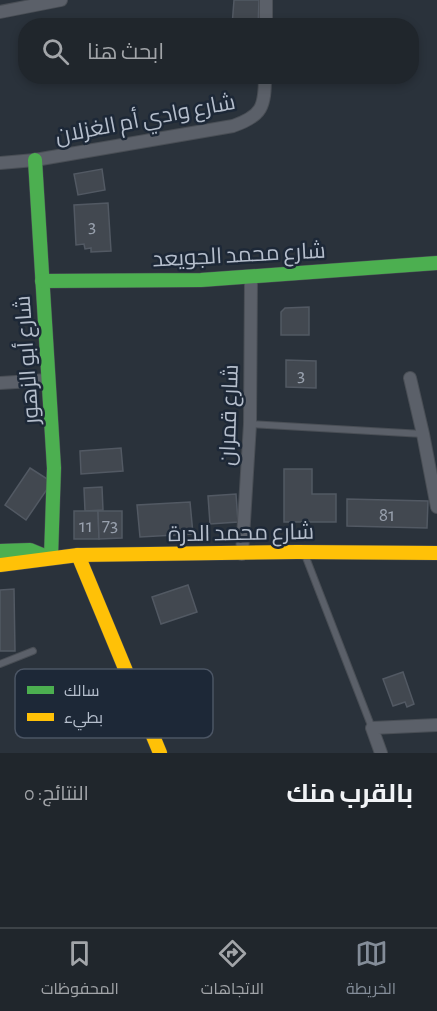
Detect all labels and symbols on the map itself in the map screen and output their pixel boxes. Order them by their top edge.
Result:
street label: شارع وادي أم الغزلان [53,88,238,152]
house number: 3 [88,216,96,236]
street label: شارع محمد الجويعد [152,239,326,274]
street label: شارع أبو الزهور [9,295,46,427]
street label: شارع قمران [216,364,245,466]
house number: 3 [297,365,305,385]
house number: 81 [379,505,395,525]
house number: 73 [102,515,118,535]
house number: 11 [79,516,93,536]
street label: شارع محمد الدرة [168,521,314,548]
legend [15,669,213,738]
text: سالك [64,683,99,699]
text: بطيء [64,710,103,731]

